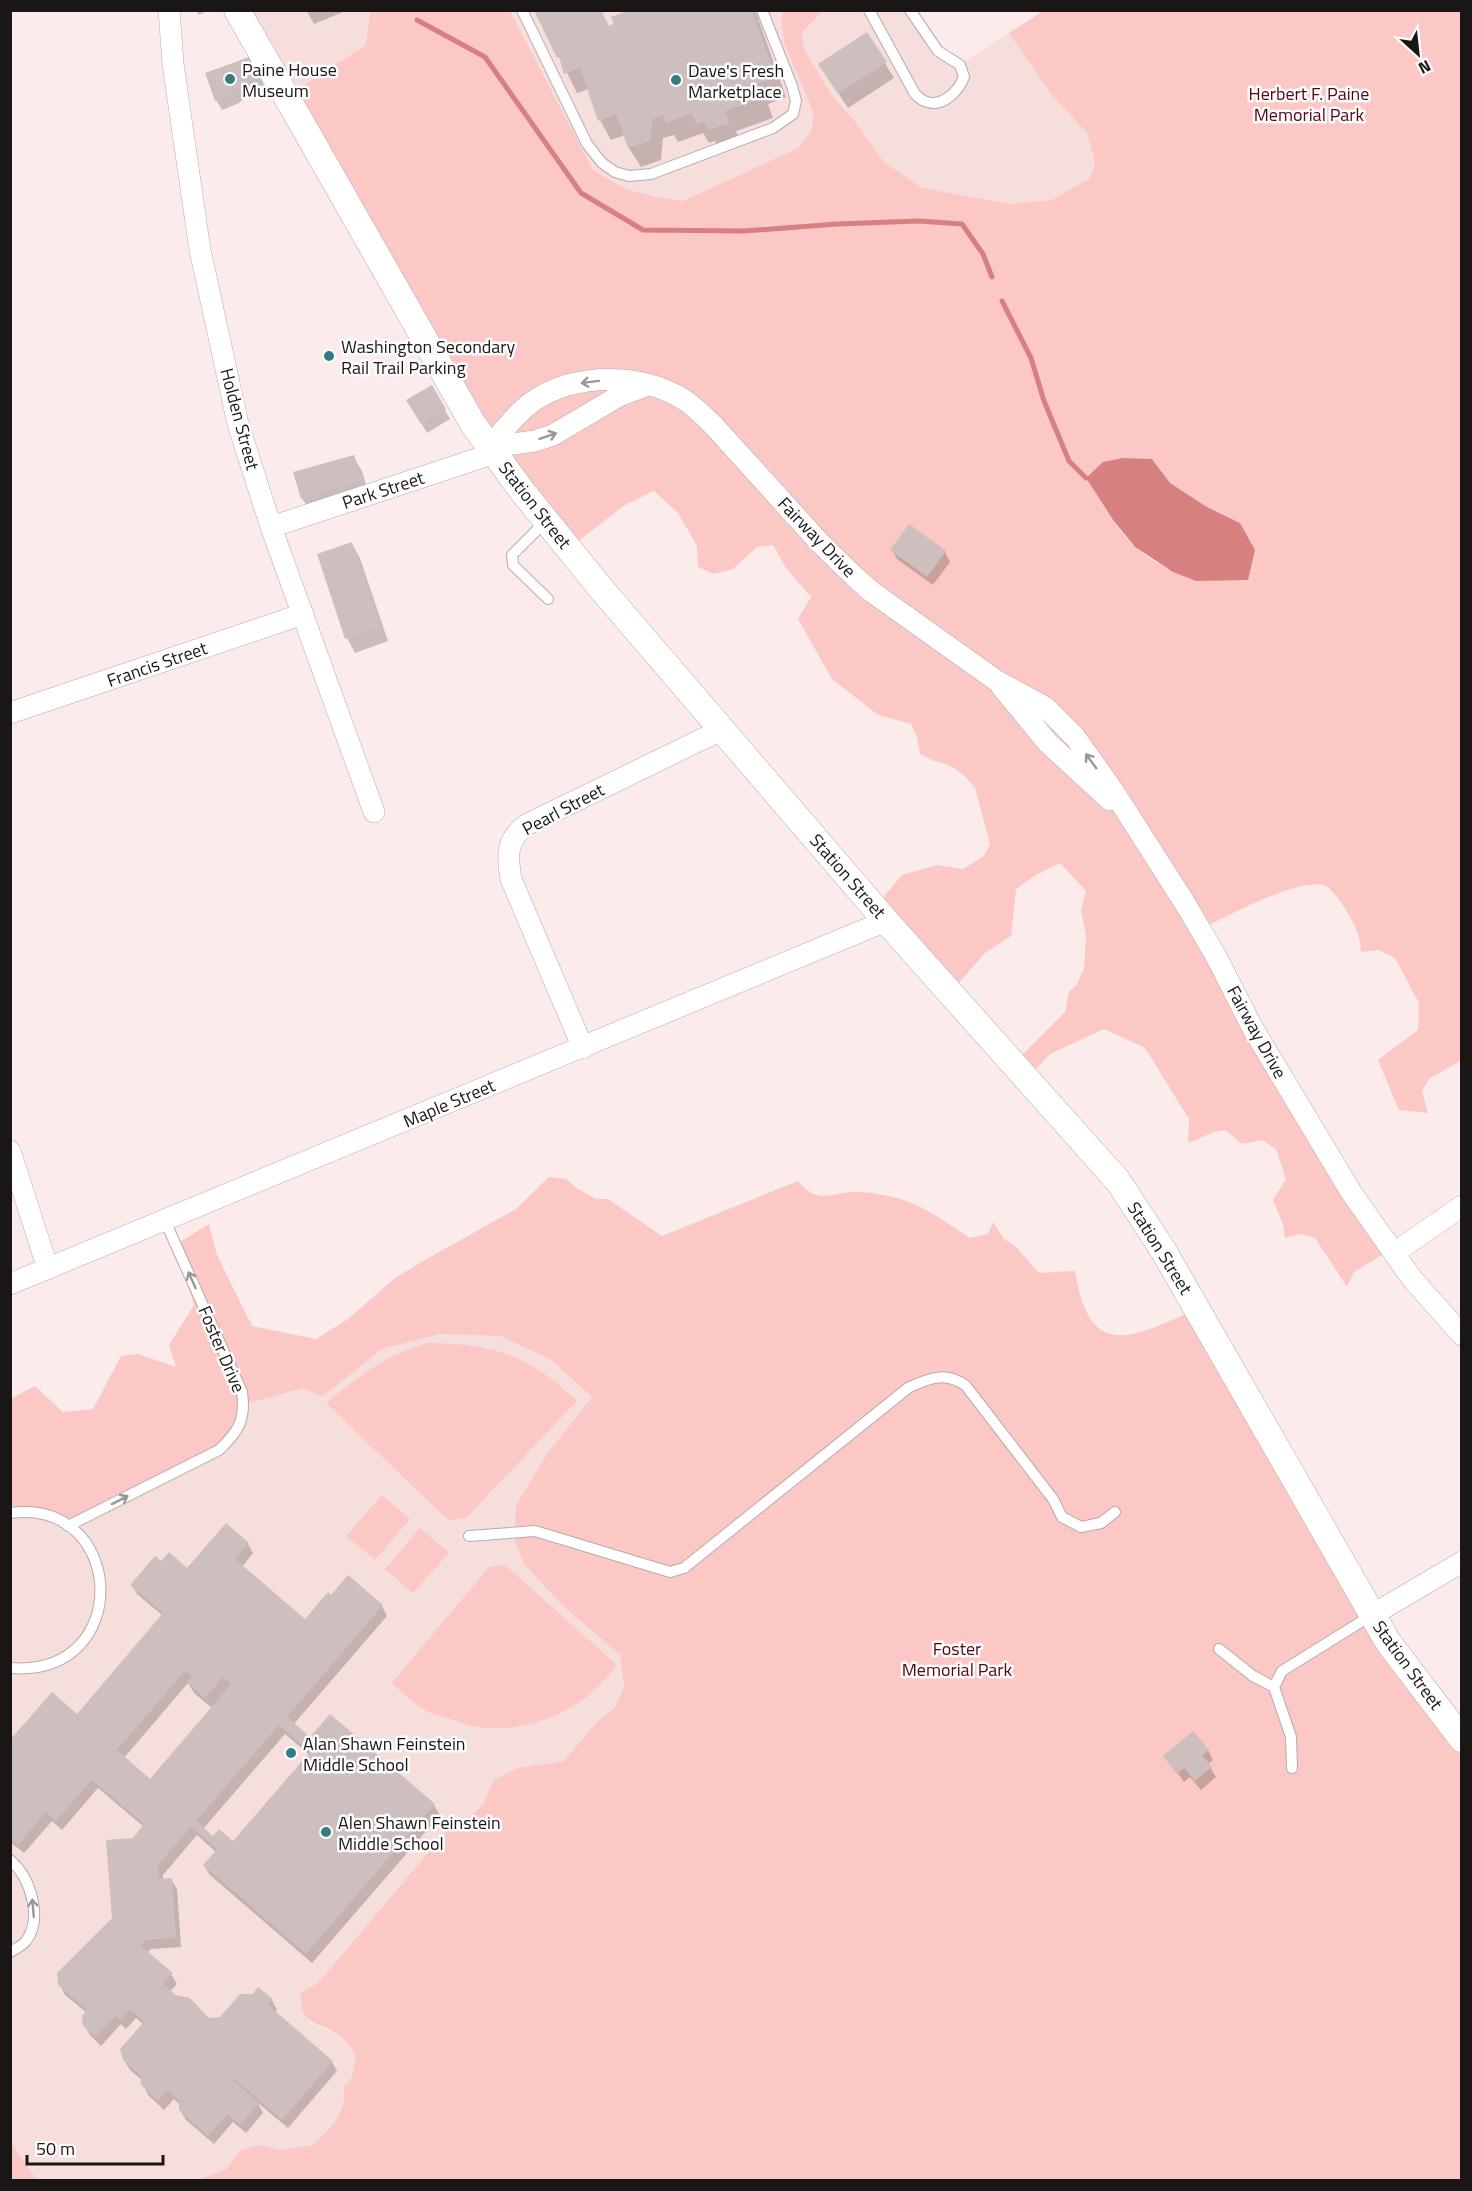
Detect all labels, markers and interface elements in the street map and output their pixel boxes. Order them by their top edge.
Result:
north arrow [1388,24,1448,84]
text: N [1414,54,1435,81]
place label: Paine House Museum [242,56,337,104]
place label: Dave's Fresh Marketplace [688,57,784,105]
marker: Paine House Museum [223,72,237,86]
marker: Dave's Fresh Marketplace [669,73,683,87]
park label: Herbert F. Paine Memorial Park [1249,80,1369,128]
place label: Washington Secondary Rail Trail Parking [341,333,516,381]
marker: Washington Secondary Rail Trail Parking [322,349,336,363]
street label: Holden Street [213,365,267,474]
one-way arrow [581,377,601,388]
one-way arrow [538,430,556,441]
street label: Station Street [492,455,578,555]
street label: Park Street [338,464,428,516]
street label: Fairway Drive [772,491,862,583]
street label: Francis Street [103,634,211,694]
one-way arrow [1085,753,1097,769]
street label: Pearl Street [517,776,609,842]
street label: Station Street [803,828,893,925]
street label: Fairway Drive [1220,981,1294,1083]
street label: Maple Street [399,1071,500,1134]
street label: Station Street [1121,1196,1200,1300]
one-way arrow [186,1272,197,1290]
street label: Foster Drive [192,1301,252,1397]
one-way arrow [111,1494,129,1505]
street label: Station Street [1366,1615,1450,1716]
park label: Foster Memorial Park [902,1635,1013,1683]
place label: Alan Shawn Feinstein Middle School [303,1730,466,1778]
marker: Alan Shawn Feinstein Middle School [284,1746,298,1760]
place label: Alen Shawn Feinstein Middle School [338,1809,501,1857]
marker: Alen Shawn Feinstein Middle School [319,1825,333,1839]
one-way arrow [27,1898,38,1918]
scale bar [27,2128,164,2166]
text: 50 m [36,2135,75,2162]

